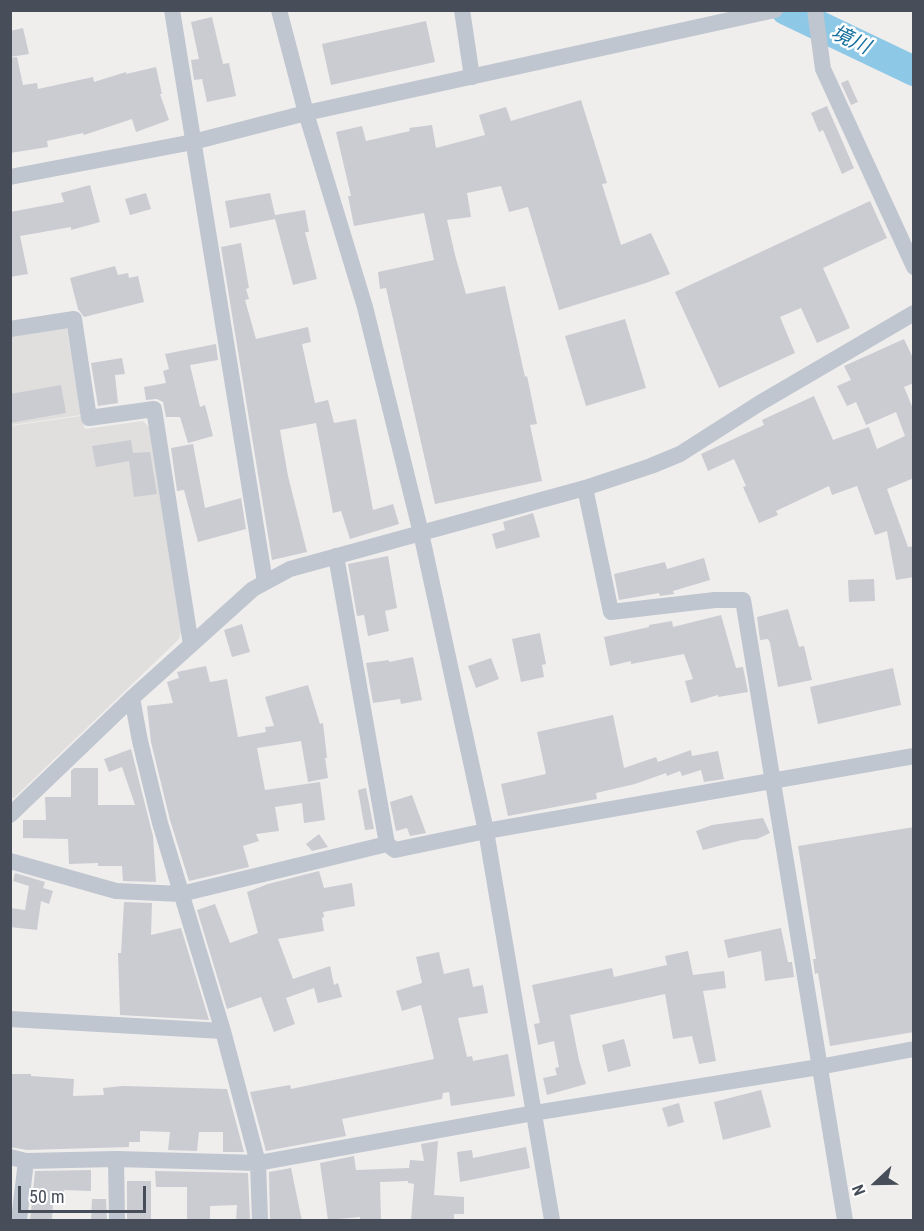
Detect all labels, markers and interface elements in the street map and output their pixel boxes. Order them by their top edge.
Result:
water label: 境川 [827,22,873,60]
north arrow [846,1153,906,1213]
scale bar [21,1174,148,1212]
text: N [848,1182,869,1198]
text: 50 m [29,1186,64,1207]

